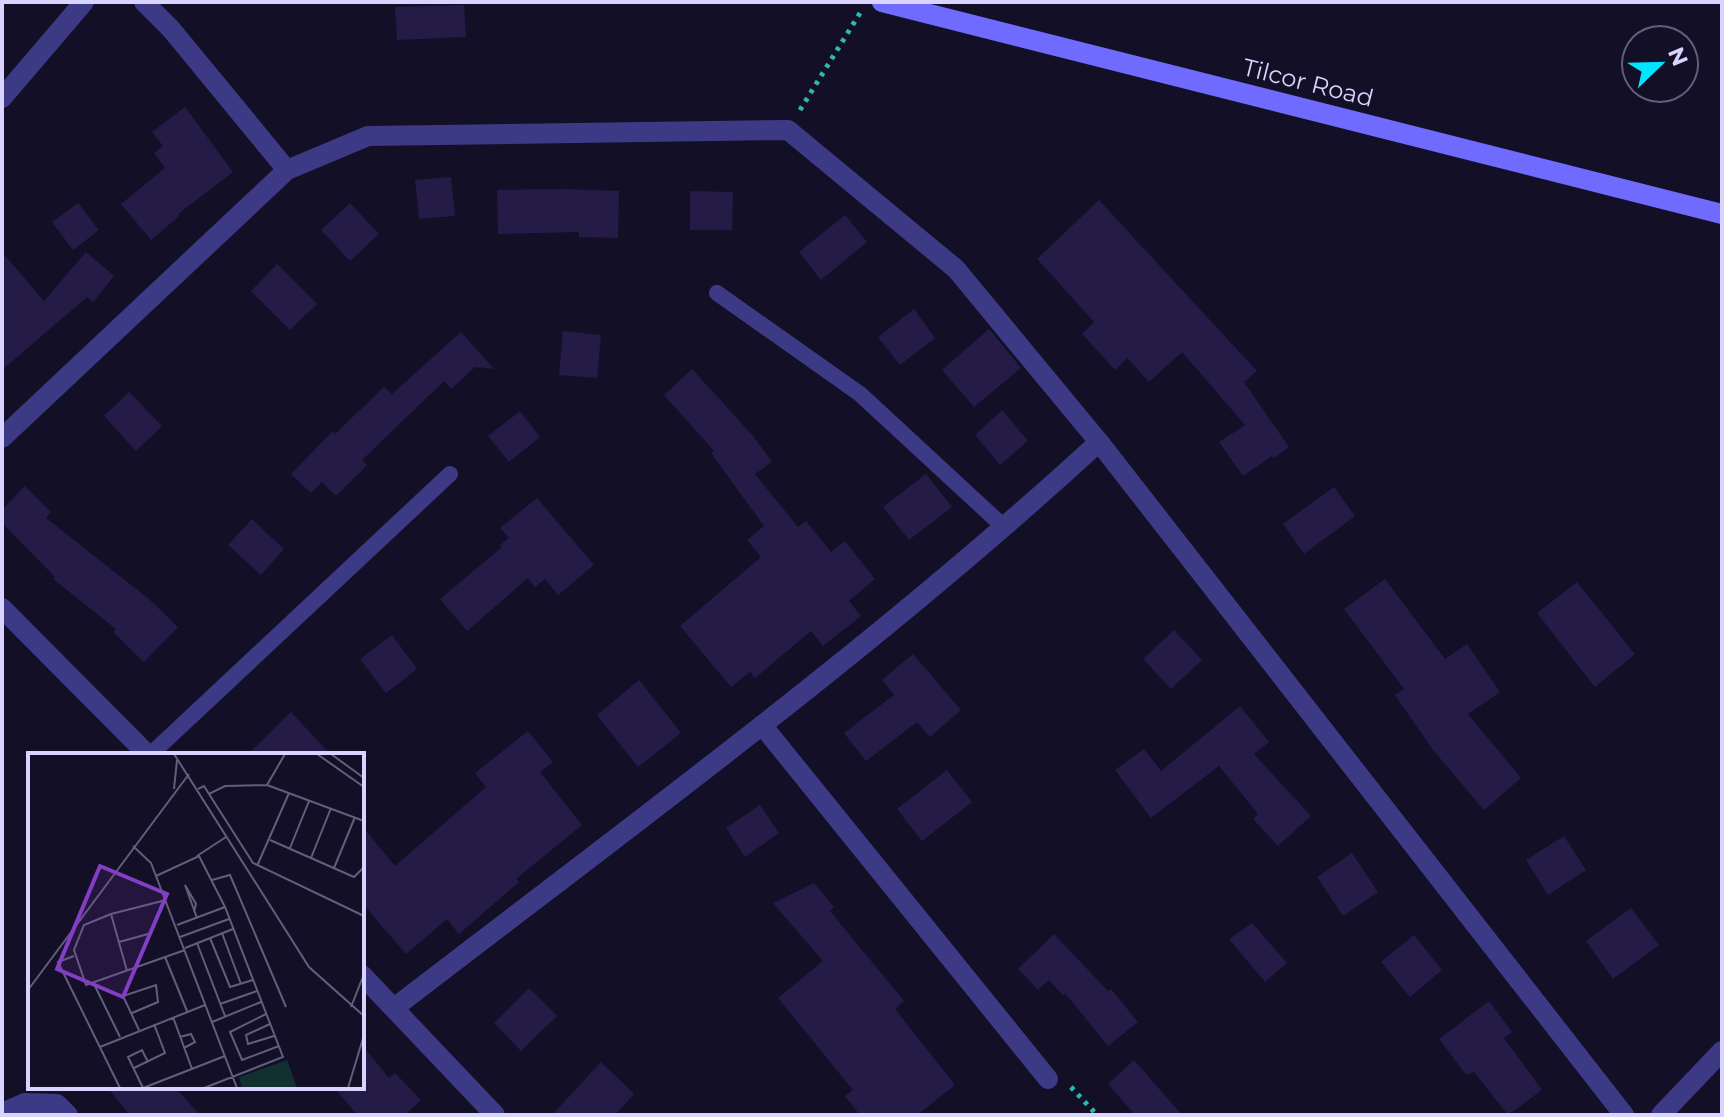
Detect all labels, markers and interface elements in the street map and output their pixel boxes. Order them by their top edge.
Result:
north arrow [1620,24,1700,104]
text: N [1662,43,1694,70]
street label: Tilcor Road [1240,52,1376,113]
inset map [28,753,364,1089]

